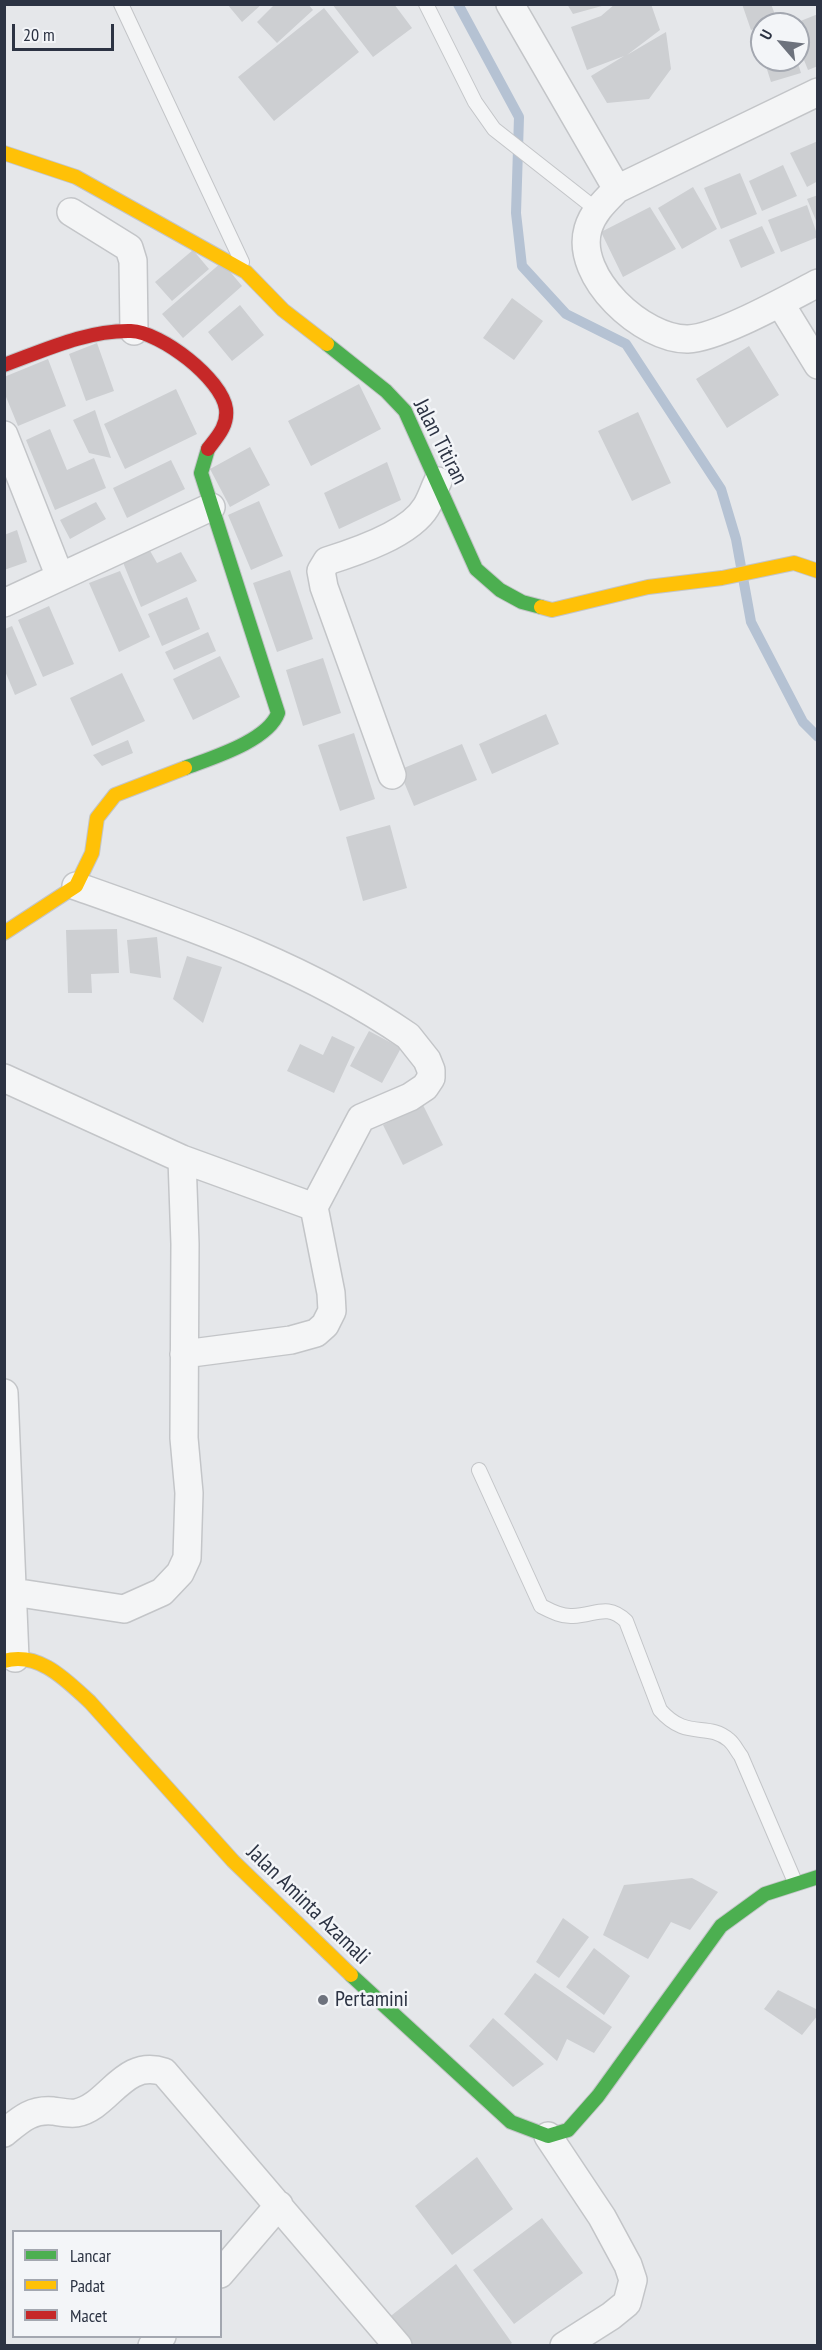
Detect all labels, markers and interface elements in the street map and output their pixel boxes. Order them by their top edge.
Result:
scale bar [15,12,117,50]
north arrow [750,12,810,72]
text: 20 m [23,23,55,46]
text: U [755,26,777,43]
street label: Jalan Titiran [407,395,473,489]
street label: Jalan Aminta Azamali [241,1840,375,1970]
place label: Pertamini [335,1987,408,2013]
marker: Pertamini [316,1993,330,2007]
legend [12,2230,222,2338]
text: Lancar [70,2244,111,2267]
text: Padat [70,2274,105,2297]
text: Macet [70,2304,107,2327]

